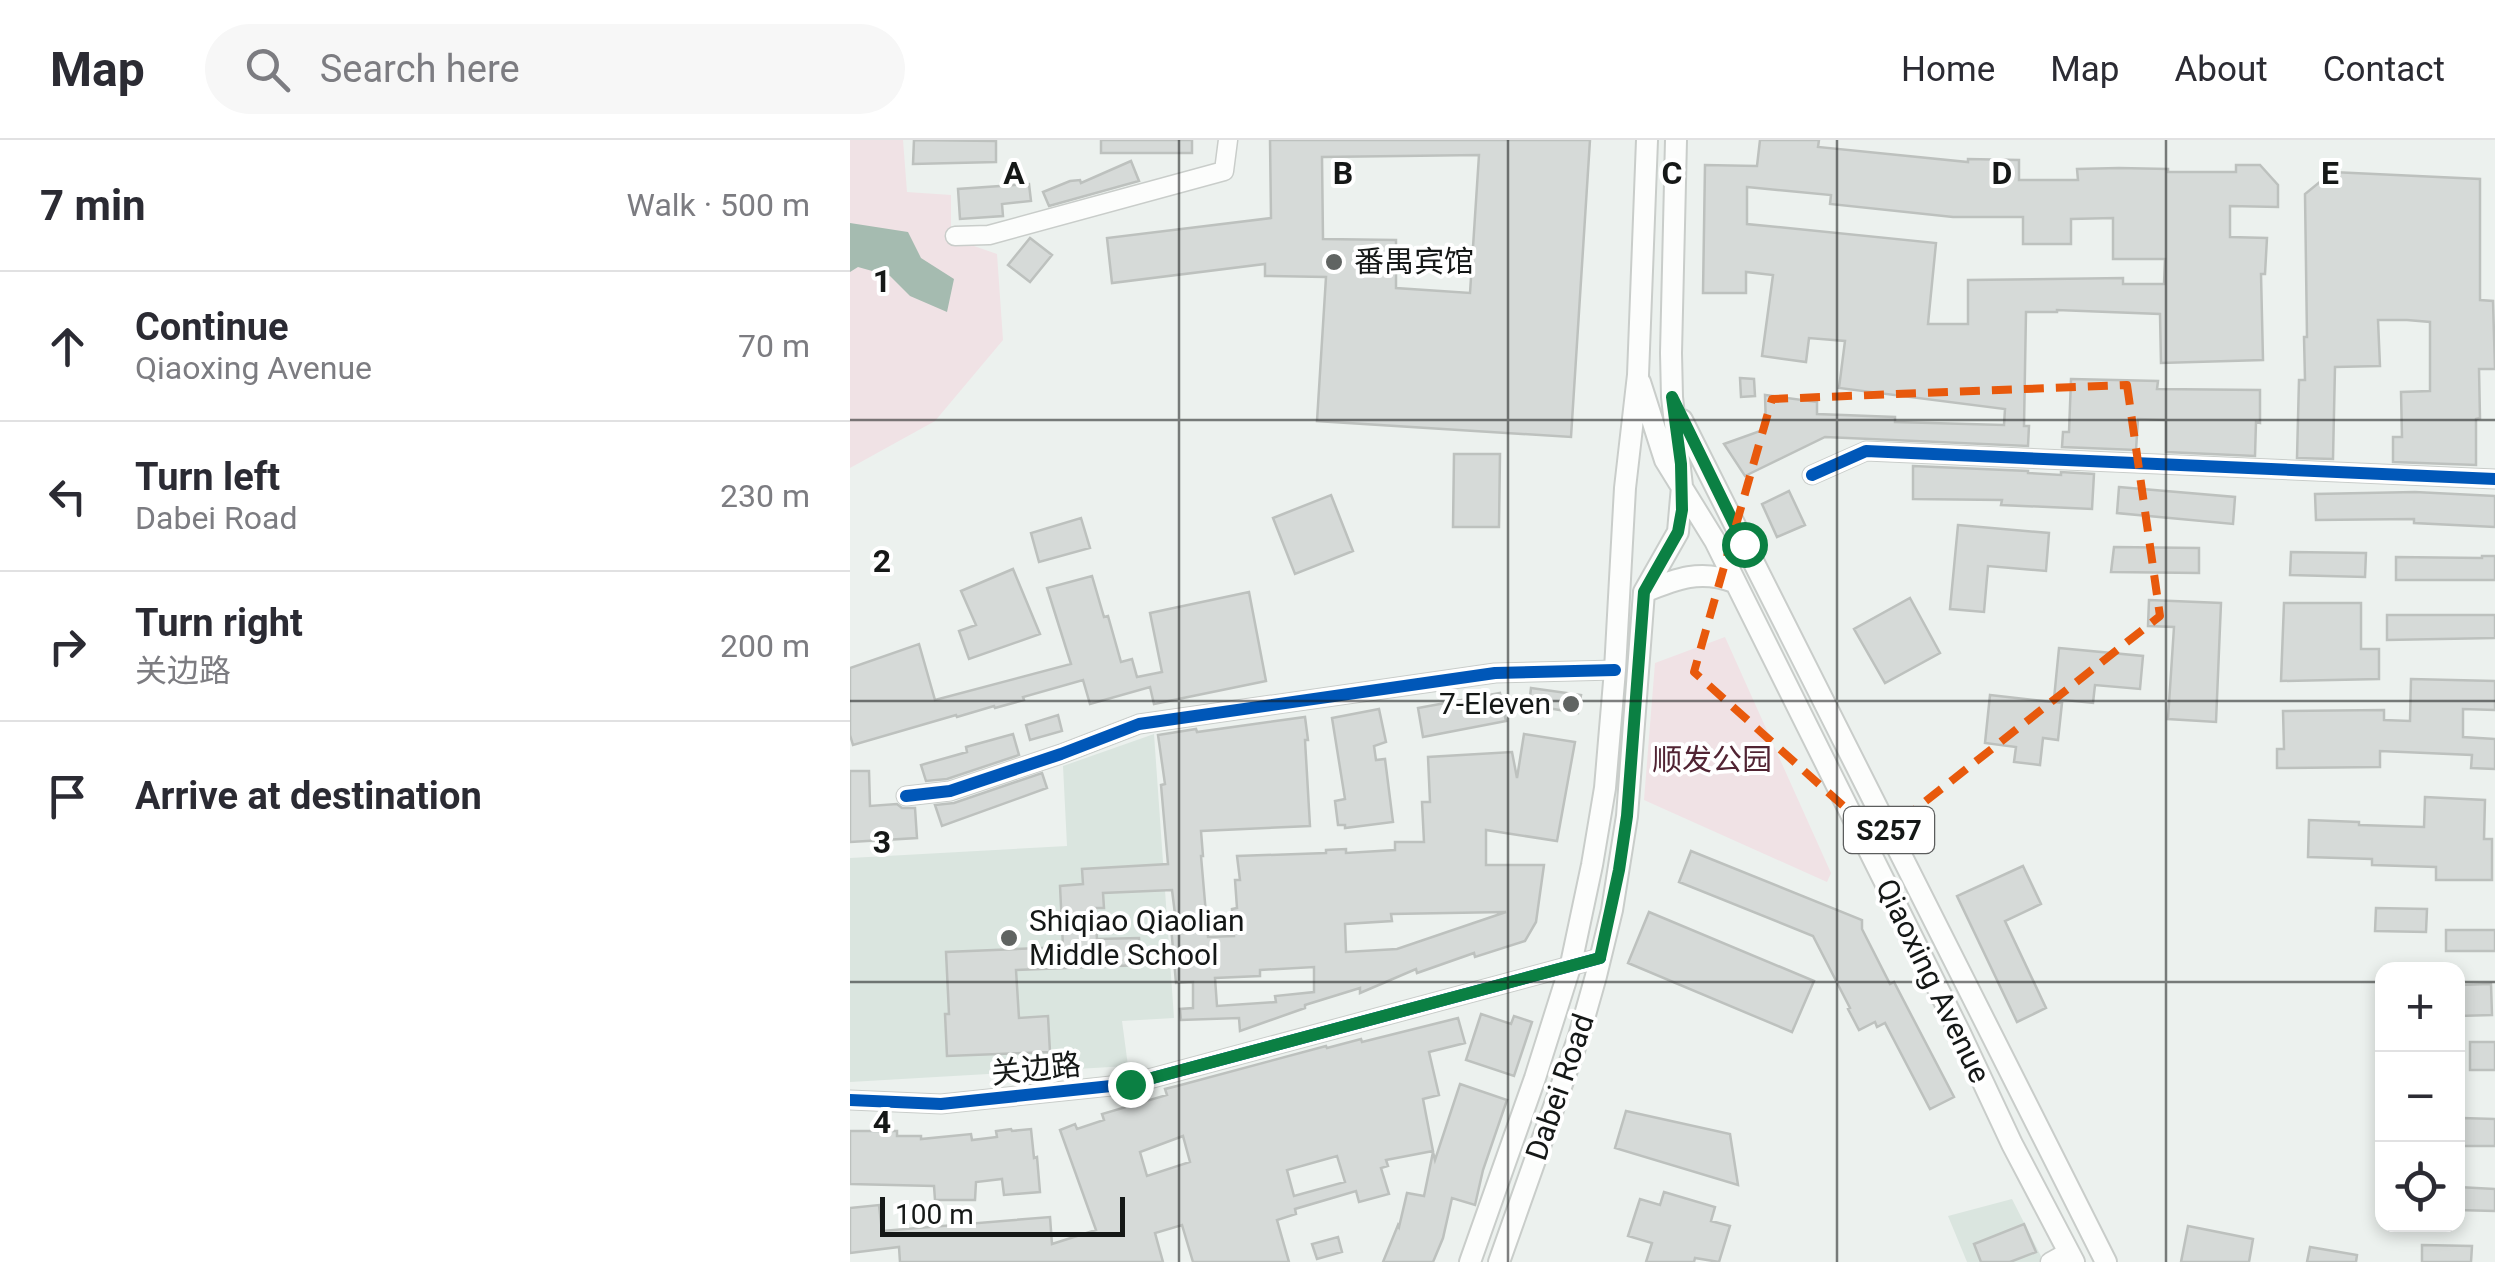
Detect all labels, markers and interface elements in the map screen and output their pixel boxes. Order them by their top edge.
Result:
search box [205,24,905,114]
text: Map [50,41,145,98]
icon: search [240,42,295,97]
text: Search here [320,47,520,91]
text: Home [1901,49,1995,90]
text: Map [2050,49,2119,90]
text: About [2174,49,2268,90]
text: Contact [2323,49,2445,90]
text: A [1003,154,1025,192]
text: B [1333,154,1353,192]
text: C [1662,154,1682,192]
text: D [1992,154,2012,192]
text: E [2321,154,2339,192]
text: 7 min [40,181,146,230]
text: Walk · 500 m [627,186,810,224]
place label: 番禺宾馆 [1354,244,1474,279]
marker: 番禺宾馆 [1323,251,1345,273]
text: 1 [873,262,891,300]
text: Continue [135,305,289,349]
icon: ahead [40,319,95,374]
text: 70 m [738,327,810,365]
text: Qiaoxing Avenue [135,349,372,387]
text: Turn left [135,455,280,499]
icon: left [40,469,95,524]
text: 230 m [720,477,810,515]
text: Dabei Road [135,499,297,537]
route start [1722,522,1768,568]
text: 2 [873,542,891,580]
text: Turn right [135,601,303,645]
icon: right [40,619,95,674]
text: 200 m [720,627,810,665]
text: 关边路 [135,652,231,690]
place label: 7-Eleven [1439,686,1551,721]
marker: 7-Eleven [1560,693,1582,715]
park label: 顺发公园 [1652,742,1772,777]
icon: arrive [40,769,95,824]
text: Arrive at destination [135,774,482,818]
road number: S257 [1844,807,1934,853]
text: 3 [873,823,891,861]
street label: Qiaoxing Avenue [1869,873,1998,1088]
place label: Shiqiao Qiaolian Middle School [1029,903,1245,972]
marker: Shiqiao Qiaolian Middle School [998,927,1020,949]
map controls [2375,962,2465,1232]
button: + [2375,962,2465,1052]
street label: Dabei Road [1518,1009,1601,1165]
street label: 关边路 [989,1046,1083,1091]
button: − [2375,1052,2465,1142]
route end [1108,1062,1154,1108]
text: 4 [873,1103,891,1141]
button: locate [2375,1142,2465,1232]
scale bar [880,1192,1125,1236]
text: 100 m [895,1198,974,1231]

